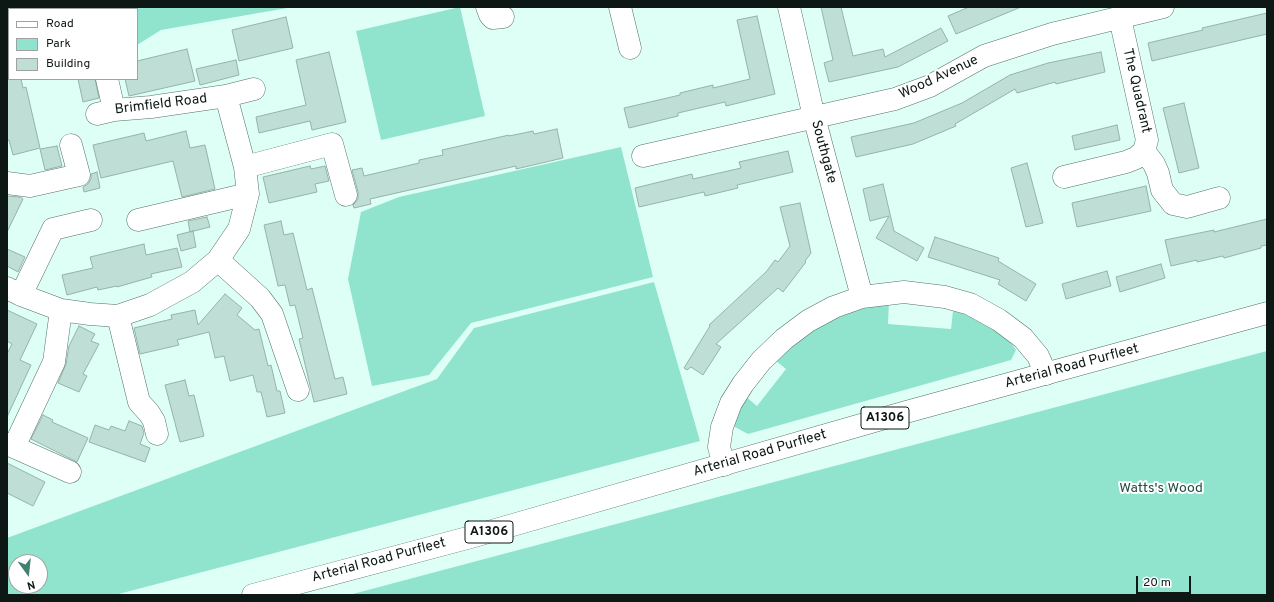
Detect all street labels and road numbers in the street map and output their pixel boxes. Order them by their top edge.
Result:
street label: The Quadrant [1118,47,1154,135]
street label: Wood Avenue [897,52,981,104]
street label: Brimfield Road [114,91,208,119]
street label: Southgate [807,119,839,185]
street label: Arterial Road Purfleet [1003,341,1141,393]
road number: A1306 [861,407,909,429]
street label: Arterial Road Purfleet [691,427,829,481]
road number: A1306 [465,521,513,543]
street label: Arterial Road Purfleet [310,535,448,587]

